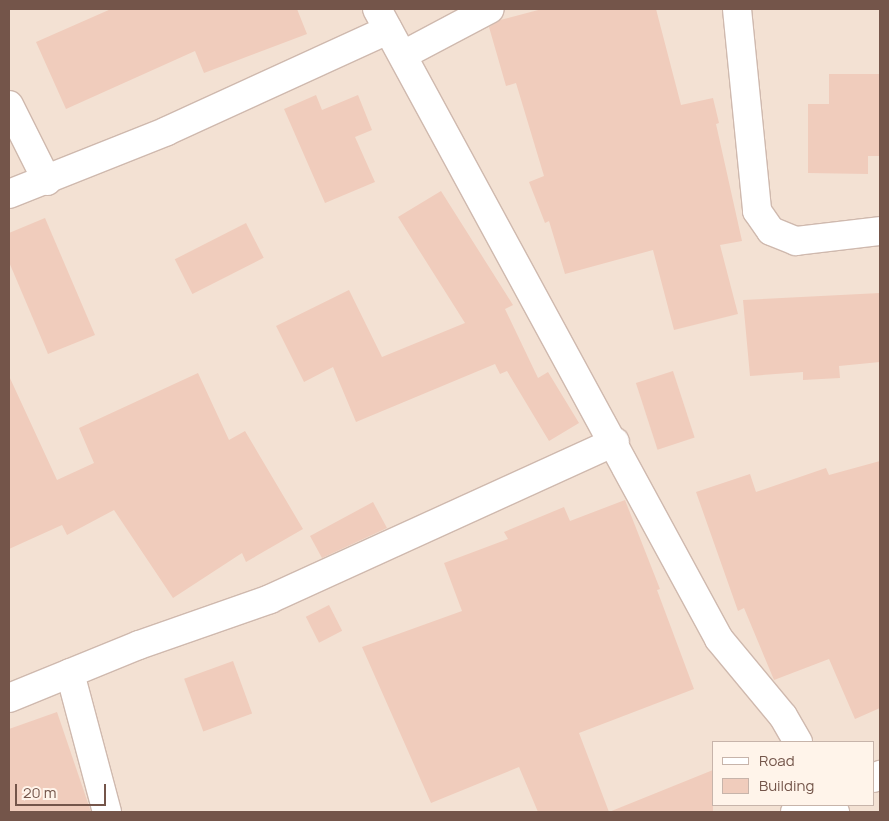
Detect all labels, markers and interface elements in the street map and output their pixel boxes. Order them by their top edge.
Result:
legend [712,741,874,806]
text: Road [759,750,795,771]
scale bar [18,774,109,806]
text: Building [759,775,814,796]
text: 20 m [23,782,56,803]

